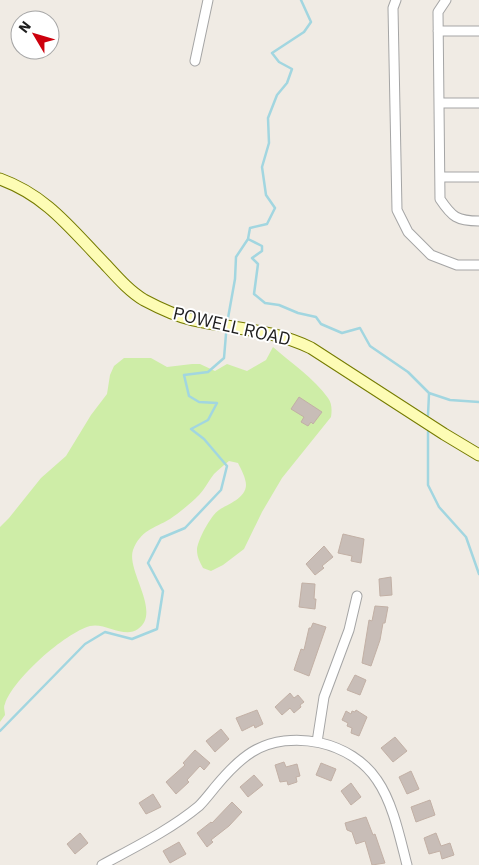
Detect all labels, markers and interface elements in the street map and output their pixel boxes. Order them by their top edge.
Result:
north arrow [10,10,60,60]
text: N [15,17,35,37]
street label: POWELL ROAD [171,301,293,351]

